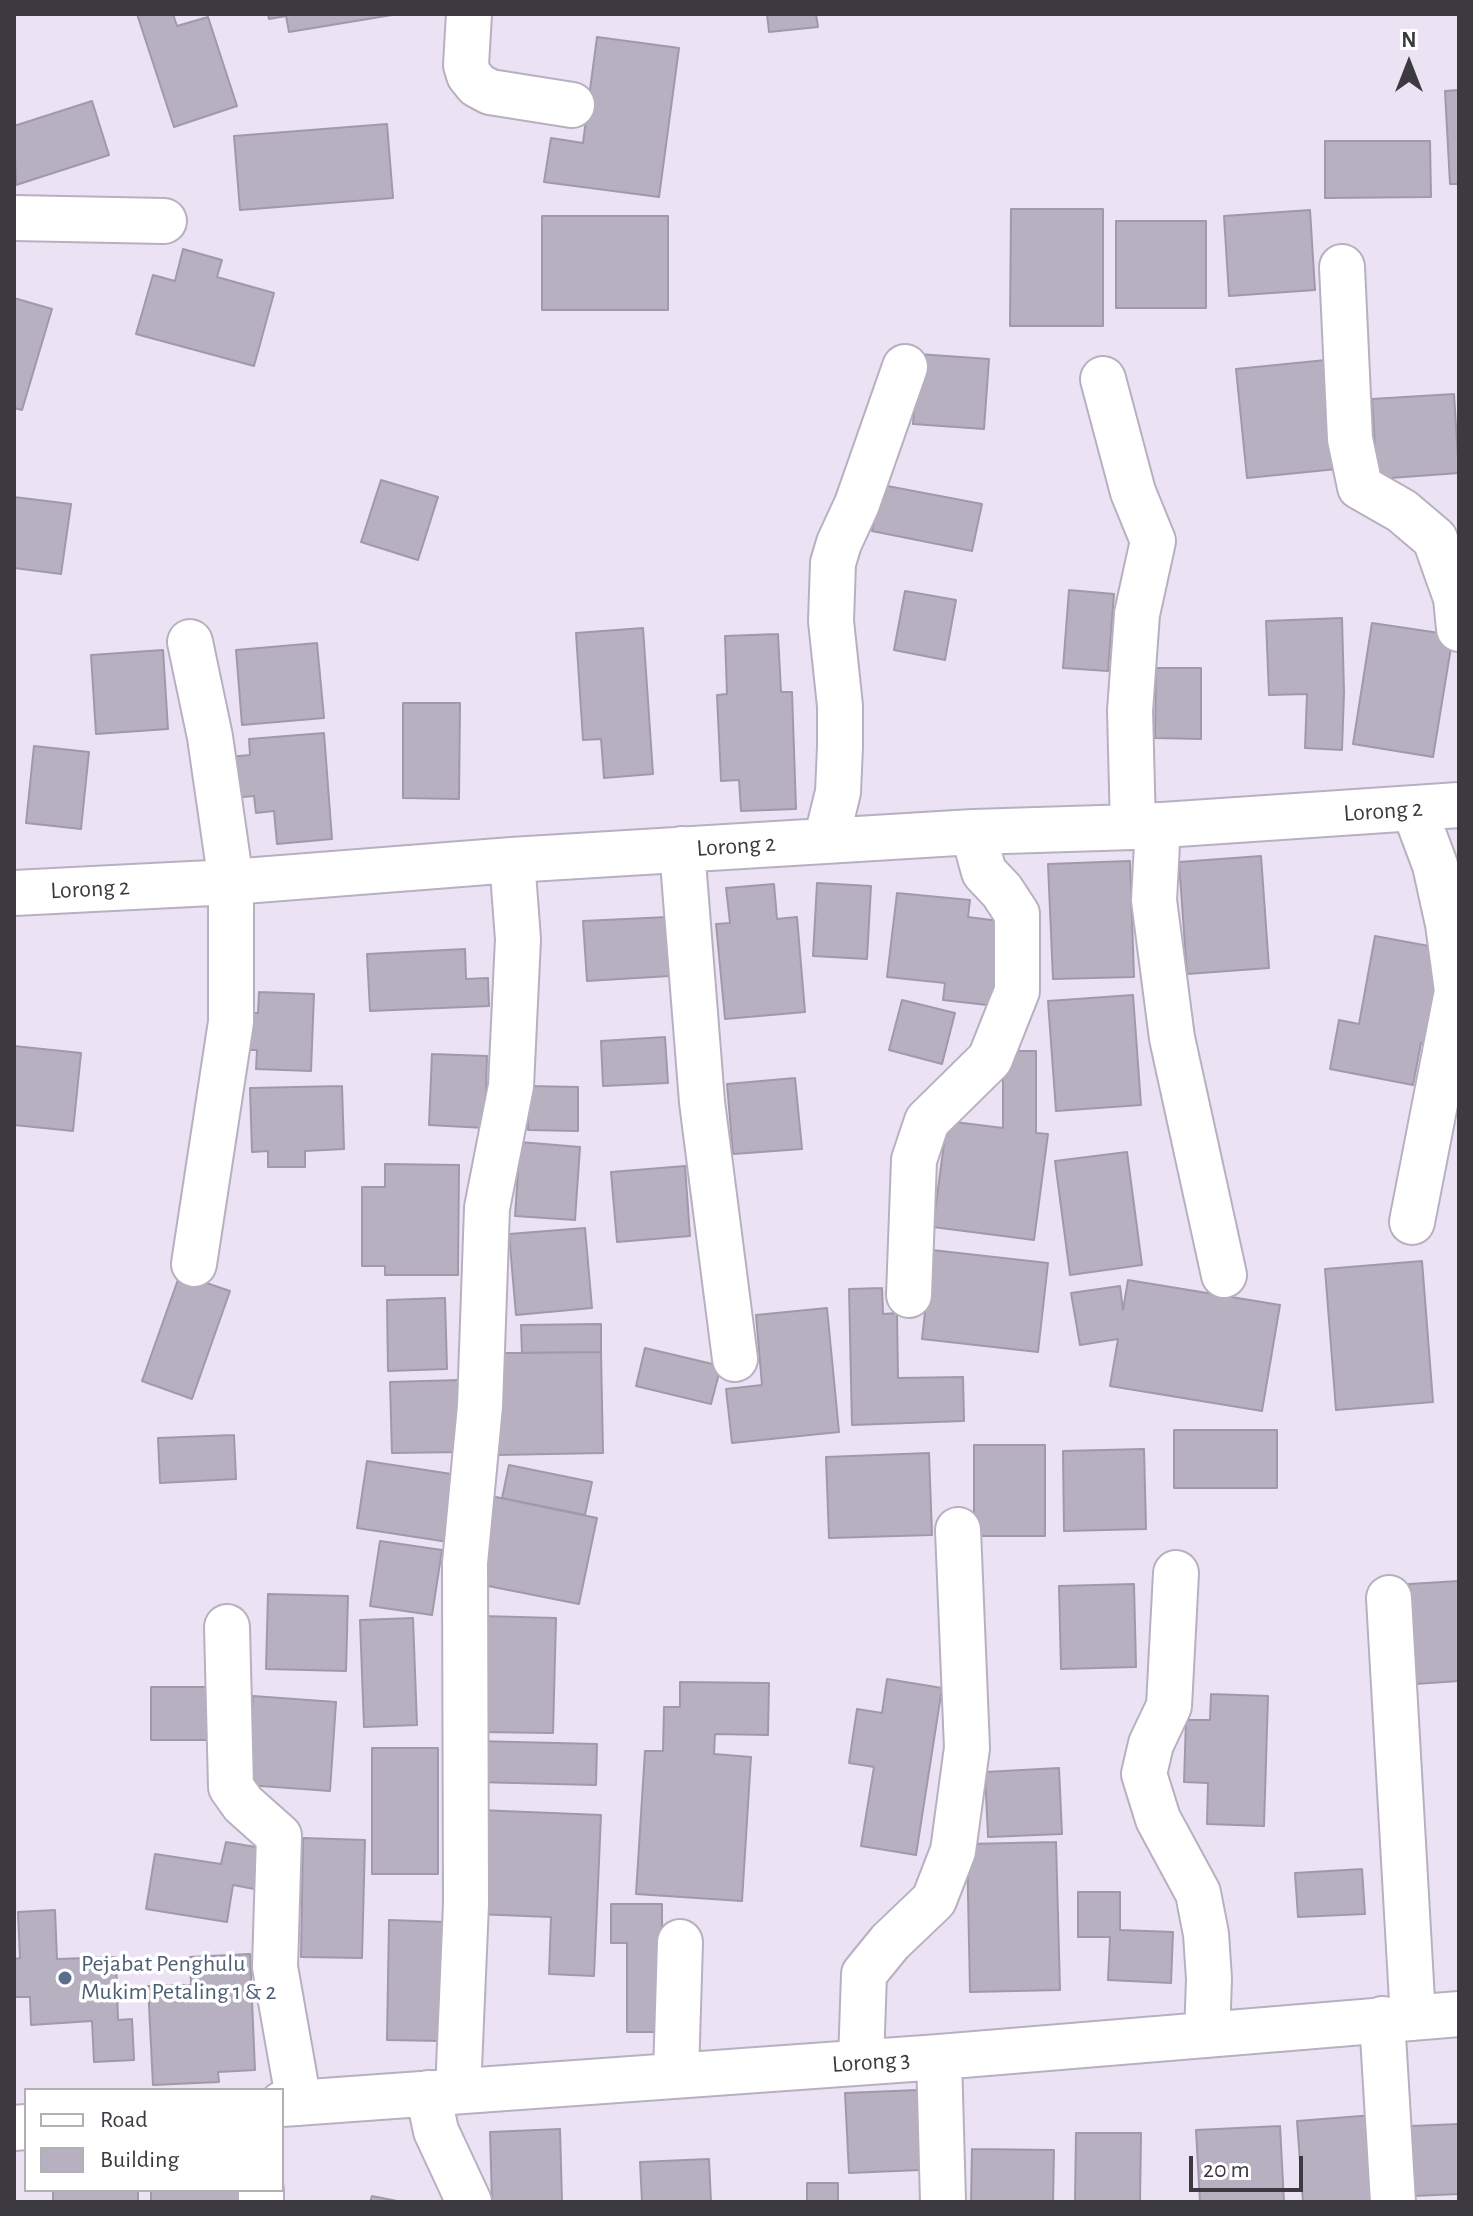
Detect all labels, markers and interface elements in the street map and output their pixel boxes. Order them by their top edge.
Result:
north arrow [1369,24,1449,104]
text: N [1401,29,1417,51]
street label: Lorong 2 [1342,794,1424,828]
street label: Lorong 2 [695,829,777,863]
street label: Lorong 2 [50,873,130,905]
place label: Pejabat Penghulu Mukim Petaling 1 & 2 [81,1950,276,2006]
marker: Pejabat Penghulu Mukim Petaling 1 & 2 [56,1969,74,1987]
street label: Lorong 3 [831,2045,911,2079]
legend [24,2088,284,2192]
text: Road [100,2108,148,2132]
scale bar [1193,2140,1307,2190]
text: Building [100,2148,179,2172]
text: 20 m [1203,2158,1250,2182]

